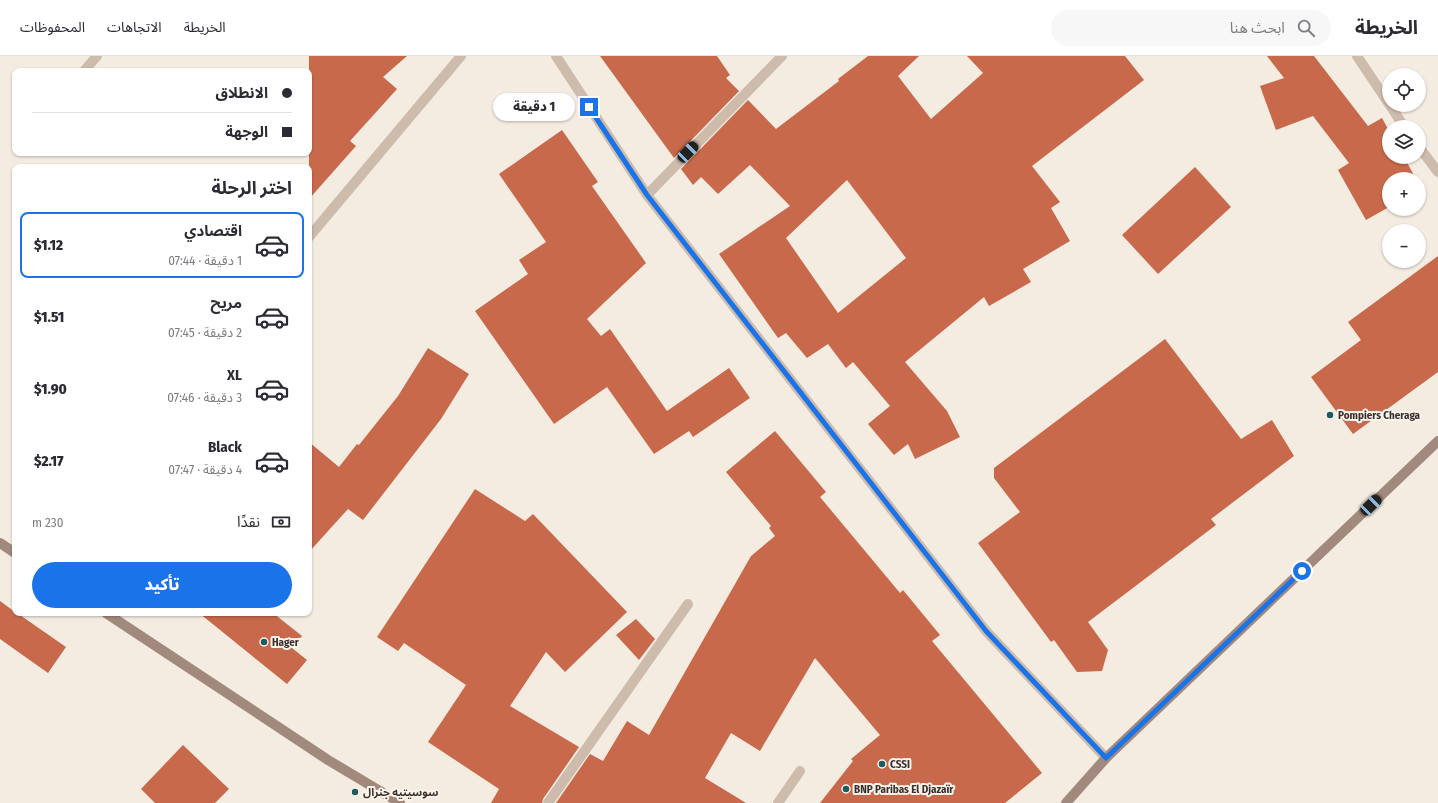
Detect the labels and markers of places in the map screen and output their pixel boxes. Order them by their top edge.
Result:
place label: Pompiers Cheraga [1338,409,1421,422]
marker: Pompiers Cheraga [1325,410,1335,420]
place label: Hager [272,636,300,649]
marker: Hager [259,637,269,647]
place label: CSSI [890,758,910,771]
marker: CSSI [877,759,887,769]
place label: BNP Paribas El Djazaïr [854,783,954,796]
marker: BNP Paribas El Djazaïr [841,784,851,794]
place label: سوسيتيه جنرال [363,786,439,799]
marker: سوسيتيه جنرال [350,787,360,797]

